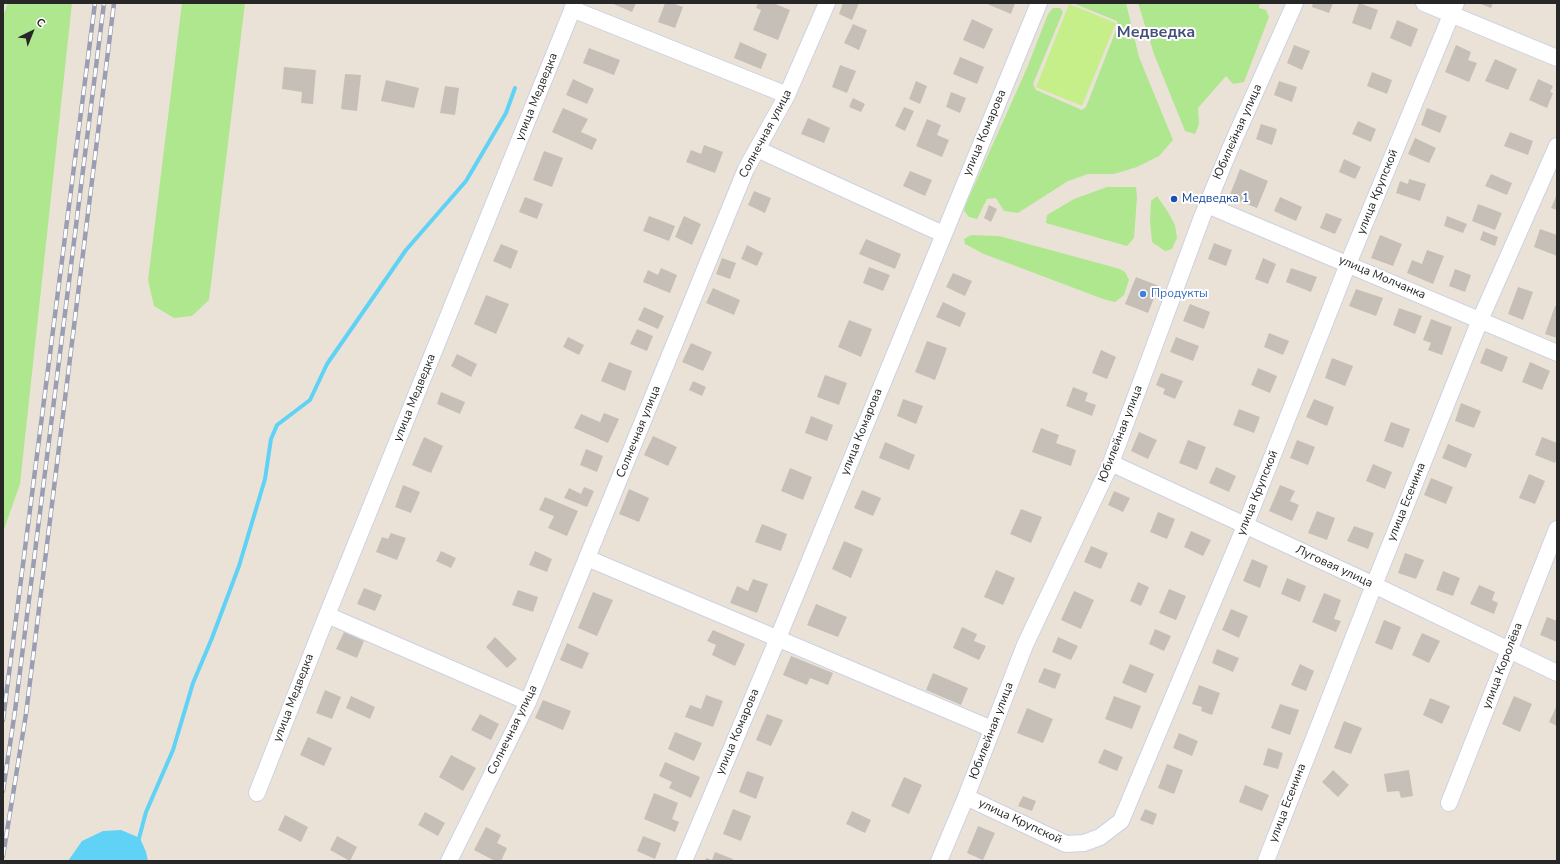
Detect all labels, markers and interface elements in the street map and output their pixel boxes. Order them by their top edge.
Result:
north arrow [12,12,52,52]
text: С [33,15,48,31]
district label: Медведка [1117,23,1195,43]
street label: улица Медведка [513,51,561,143]
street label: Юбилейная улица [1210,82,1266,182]
street label: Солнечная улица [737,87,795,181]
street label: улица Комарова [960,88,1010,178]
street label: улица Крупской [1354,147,1402,237]
place label: Медведка 1 [1182,192,1249,206]
marker: Медведка 1 [1169,194,1179,204]
street label: улица Молчанка [1336,253,1428,303]
place label: Продукты [1151,287,1208,301]
marker: Продукты [1138,289,1148,299]
street label: улица Медведка [391,352,439,444]
street label: Юбилейная улица [1096,383,1146,485]
street label: Солнечная улица [614,384,664,480]
street label: улица Комарова [838,387,886,477]
street label: улица Крупской [1234,448,1282,538]
street label: улица Есенина [1385,461,1429,543]
street label: Луговая улица [1293,543,1375,591]
street label: улица Королёва [1480,621,1526,711]
street label: улица Медведка [271,652,317,744]
street label: Юбилейная улица [967,680,1017,782]
street label: Солнечная улица [485,683,541,777]
street label: улица Комарова [713,687,763,777]
street label: улица Есенина [1266,762,1310,844]
street label: улица Крупской [976,796,1064,848]

